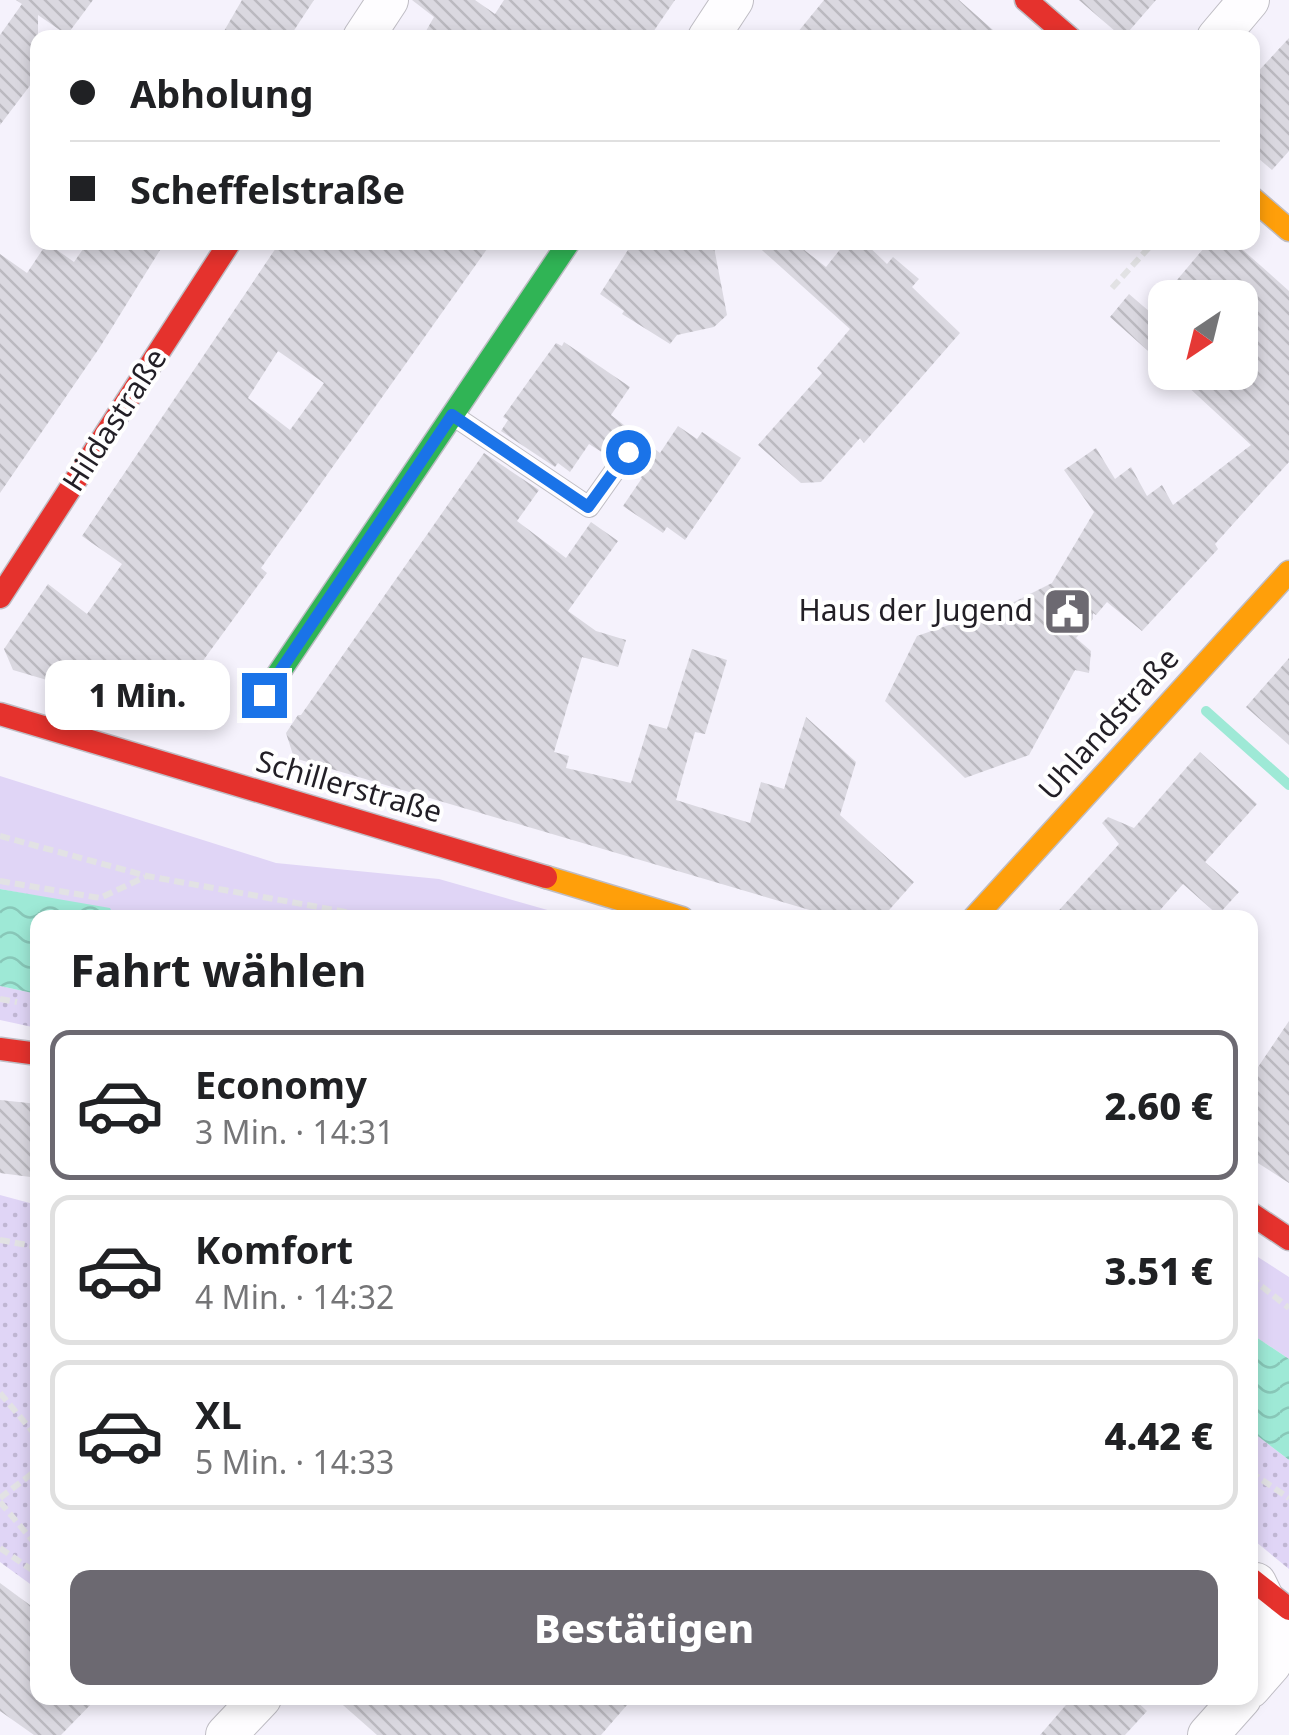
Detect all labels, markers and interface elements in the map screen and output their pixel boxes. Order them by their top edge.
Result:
text: Abholung [130,67,314,119]
text: Scheffelstraße [130,163,405,215]
north arrow [1148,280,1258,390]
map controls [1148,280,1258,390]
street label: Hildastraße [52,340,175,499]
route start [606,430,651,475]
public building icon: Haus der Jugend [1042,585,1094,637]
place label: Haus der Jugend [799,589,1033,630]
street label: Uhlandstraße [1029,638,1187,808]
callout: 1 Min. [44,660,229,730]
text: 1 Min. [89,673,186,716]
route end [242,673,287,718]
street label: Schillerstraße [252,739,447,832]
text: Fahrt wählen [70,939,367,1000]
text: Economy [195,1058,367,1110]
icon: car [75,1060,165,1150]
text: 2.60 € [1104,1079,1213,1131]
text: 3 Min. · 14:31 [195,1110,394,1153]
text: Komfort [195,1223,353,1275]
icon: car [75,1225,165,1315]
text: 3.51 € [1104,1244,1213,1296]
text: 4 Min. · 14:32 [195,1275,394,1318]
text: XL [195,1388,242,1440]
icon: car [75,1390,165,1480]
text: 4.42 € [1104,1409,1213,1461]
text: 5 Min. · 14:33 [195,1440,394,1483]
button: Bestätigen [70,1570,1218,1685]

